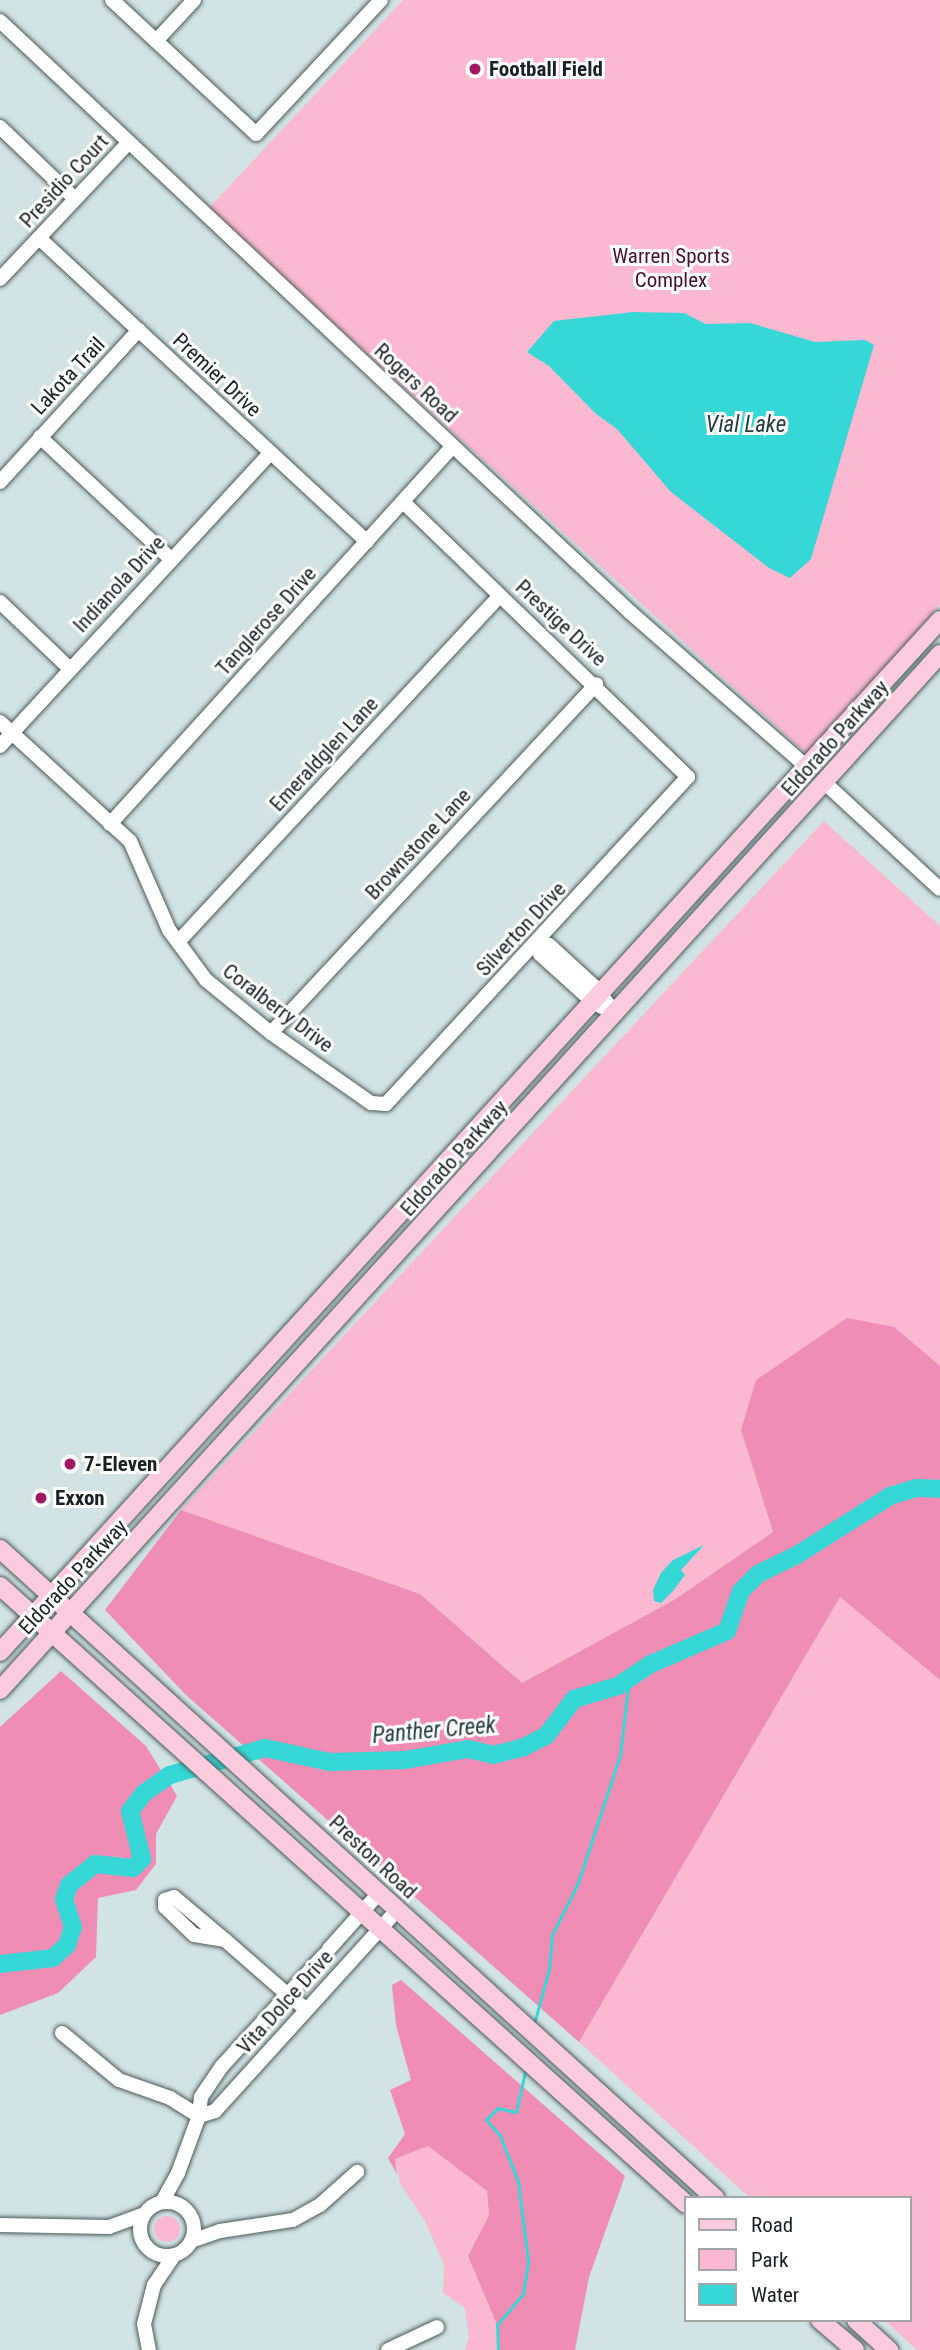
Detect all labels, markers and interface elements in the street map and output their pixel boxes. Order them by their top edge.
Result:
place label: Football Field [489,56,603,82]
marker: Football Field [467,61,483,77]
street label: Presidio Court [14,129,114,233]
park label: Warren Sports Complex [612,243,730,293]
street label: Premier Drive [168,328,266,422]
street label: Lakota Trail [26,332,110,420]
street label: Rogers Road [369,338,463,428]
water label: Vial Lake [706,411,786,439]
street label: Indianola Drive [68,530,170,638]
street label: Tanglerose Drive [211,561,321,681]
street label: Prestige Drive [510,574,612,672]
street label: Eldorado Parkway [776,675,894,801]
street label: Emeraldglen Lane [265,691,383,817]
street label: Brownstone Lane [360,783,476,905]
street label: Silverton Drive [471,877,571,981]
street label: Coralberry Drive [218,958,338,1058]
street label: Eldorado Parkway [395,1095,513,1221]
place label: 7-Eleven [84,1451,157,1477]
marker: 7-Eleven [62,1456,78,1472]
place label: Exxon [55,1485,105,1511]
marker: Exxon [33,1490,49,1506]
street label: Eldorado Parkway [13,1514,133,1640]
water label: Panther Creek [371,1712,497,1750]
street label: Preston Road [324,1810,422,1904]
street label: Vita Dolce Drive [232,1945,338,2059]
legend [684,2196,912,2322]
text: Road [751,2213,793,2237]
text: Park [751,2248,788,2272]
text: Water [751,2283,799,2307]

